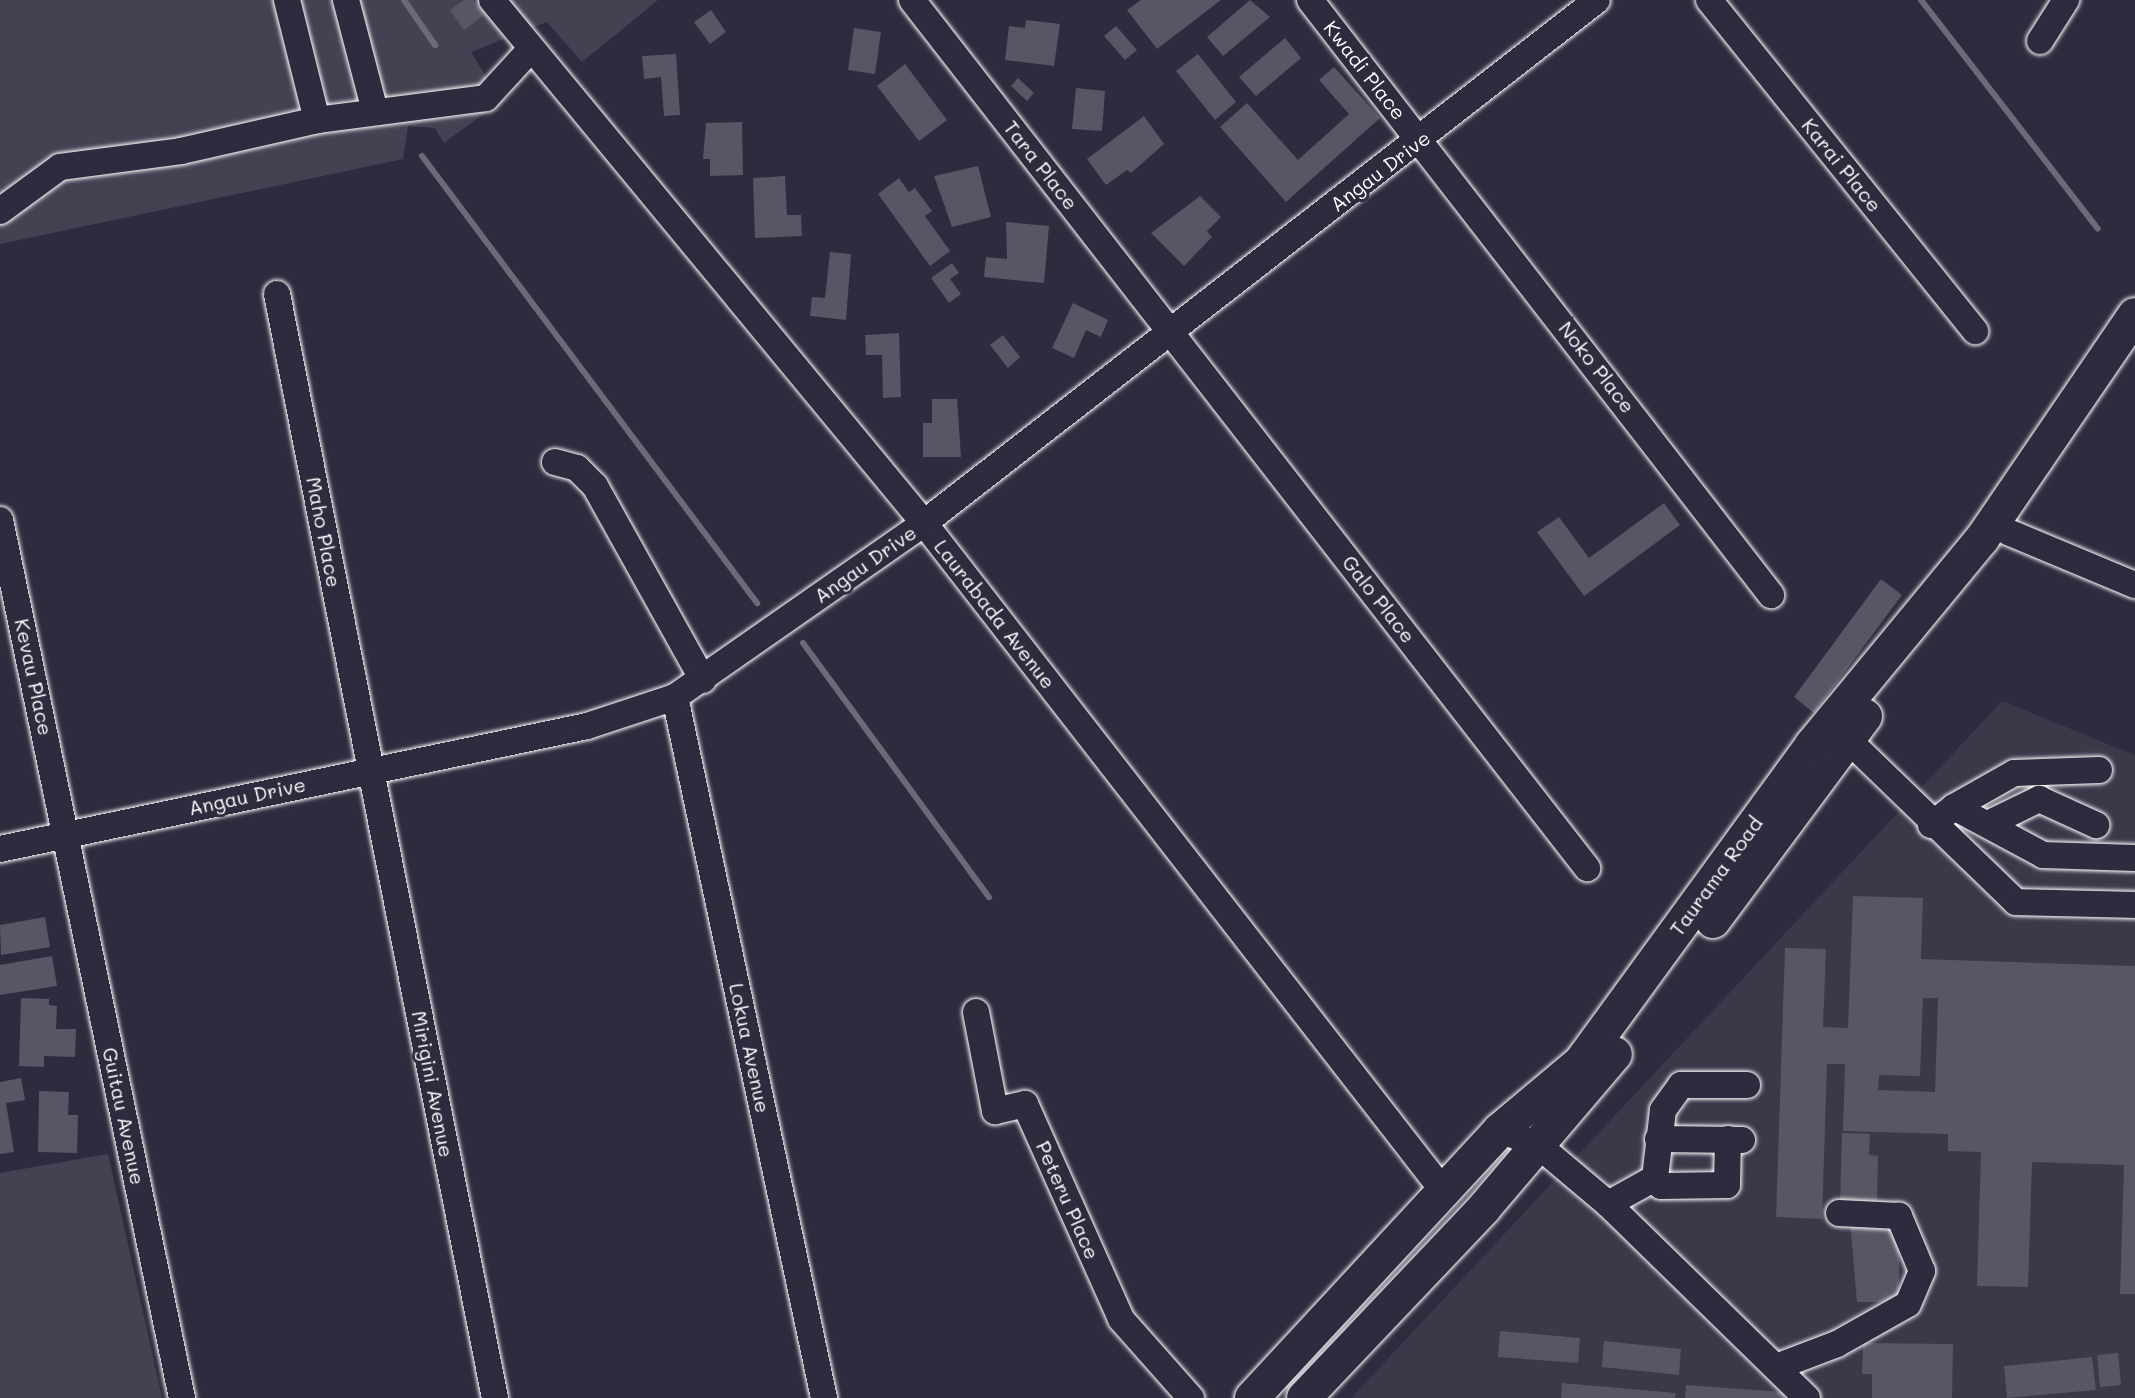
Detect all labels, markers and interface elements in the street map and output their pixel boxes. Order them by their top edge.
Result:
street label: Kwadi Place [1319,16,1411,124]
street label: Karai Place [1797,113,1887,217]
street label: Tara Place [999,116,1083,214]
street label: Angau Drive [1325,126,1435,216]
street label: Noko Place [1554,317,1640,417]
street label: Maho Place [302,475,346,589]
street label: Angau Drive [809,520,921,608]
street label: Laurabada Avenue [929,535,1061,693]
street label: Galo Place [1337,550,1421,648]
street label: Kevau Place [10,616,58,738]
street label: Angau Drive [186,772,308,820]
street label: Taurama Road [1665,812,1767,940]
street label: Lokua Avenue [725,981,775,1115]
street label: Mirigini Avenue [407,1009,459,1159]
street label: Guitau Avenue [98,1045,150,1187]
street label: Peteru Place [1031,1137,1105,1263]

